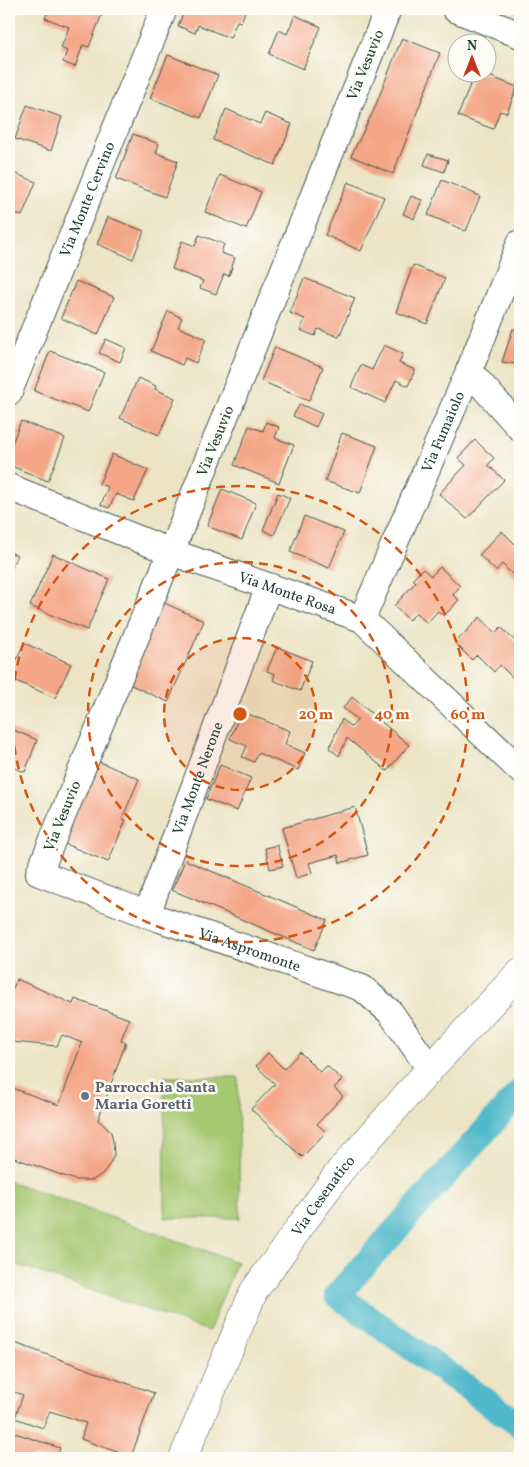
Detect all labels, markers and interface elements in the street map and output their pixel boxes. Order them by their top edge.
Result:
street label: Via Vesuvio [343,27,390,104]
north arrow [446,32,496,82]
text: N [467,37,477,56]
street label: Via Monte Cervino [56,139,121,261]
street label: Via Fumaiolo [417,388,471,476]
street label: Via Vesuvio [193,403,240,480]
street label: Via Monte Rosa [235,567,339,621]
centre of rings [231,705,249,723]
text: 20 m [299,705,334,726]
text: 40 m [374,705,410,726]
text: 60 m [451,705,486,726]
street label: Via Monte Nerone [168,719,230,838]
street label: Via Vesuvio [40,778,87,855]
street label: Via Aspromonte [195,924,303,978]
place label: Parrocchia Santa Maria Goretti [95,1078,216,1116]
marker: Parrocchia Santa Maria Goretti [79,1090,91,1102]
street label: Via Cesenatico [287,1152,361,1241]

